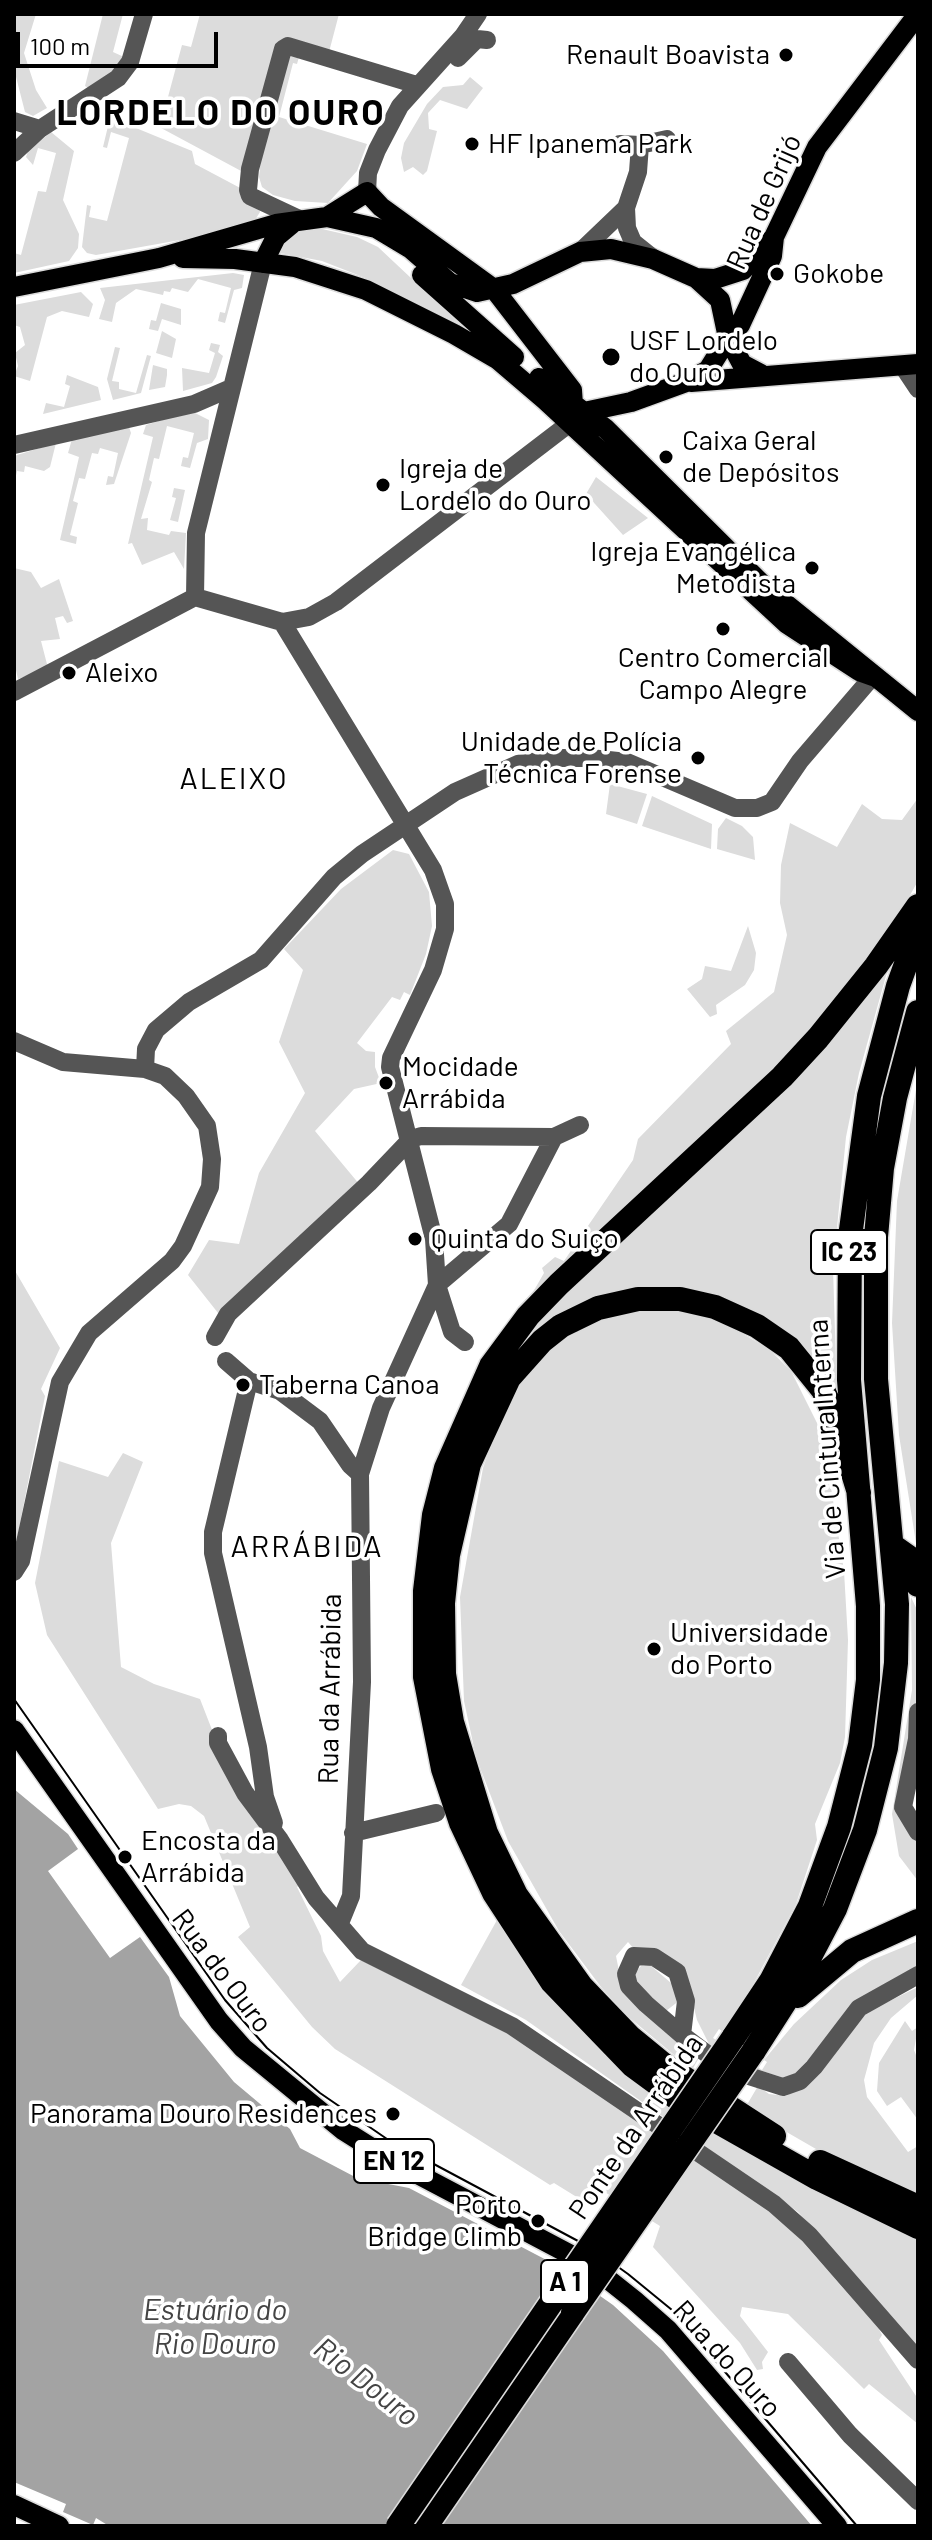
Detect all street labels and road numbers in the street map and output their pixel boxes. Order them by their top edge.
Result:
street label: Rua de Grijó [719,129,809,275]
road number: IC 23 [811,1230,887,1274]
street label: Via de Cintura Interna [801,1318,853,1580]
street label: Rua da Arrábida [312,1593,348,1785]
street label: Rua do Ouro [165,1903,279,2039]
street label: Ponte da Arrábida [562,2028,710,2226]
road number: EN 12 [354,2139,434,2183]
road number: A 1 [541,2260,589,2304]
street label: Rua do Ouro [666,2294,788,2424]

